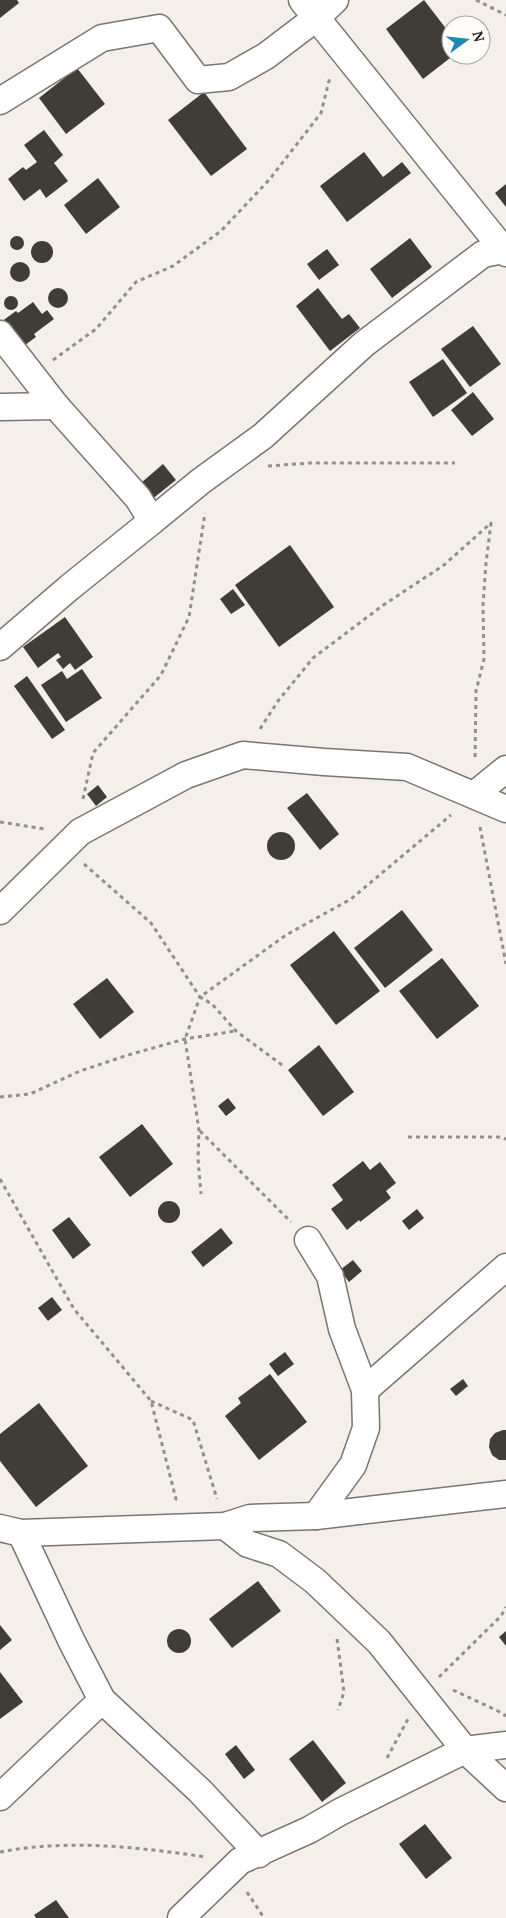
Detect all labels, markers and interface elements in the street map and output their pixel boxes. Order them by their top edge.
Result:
north arrow [441,15,491,65]
text: N [468,29,490,44]

